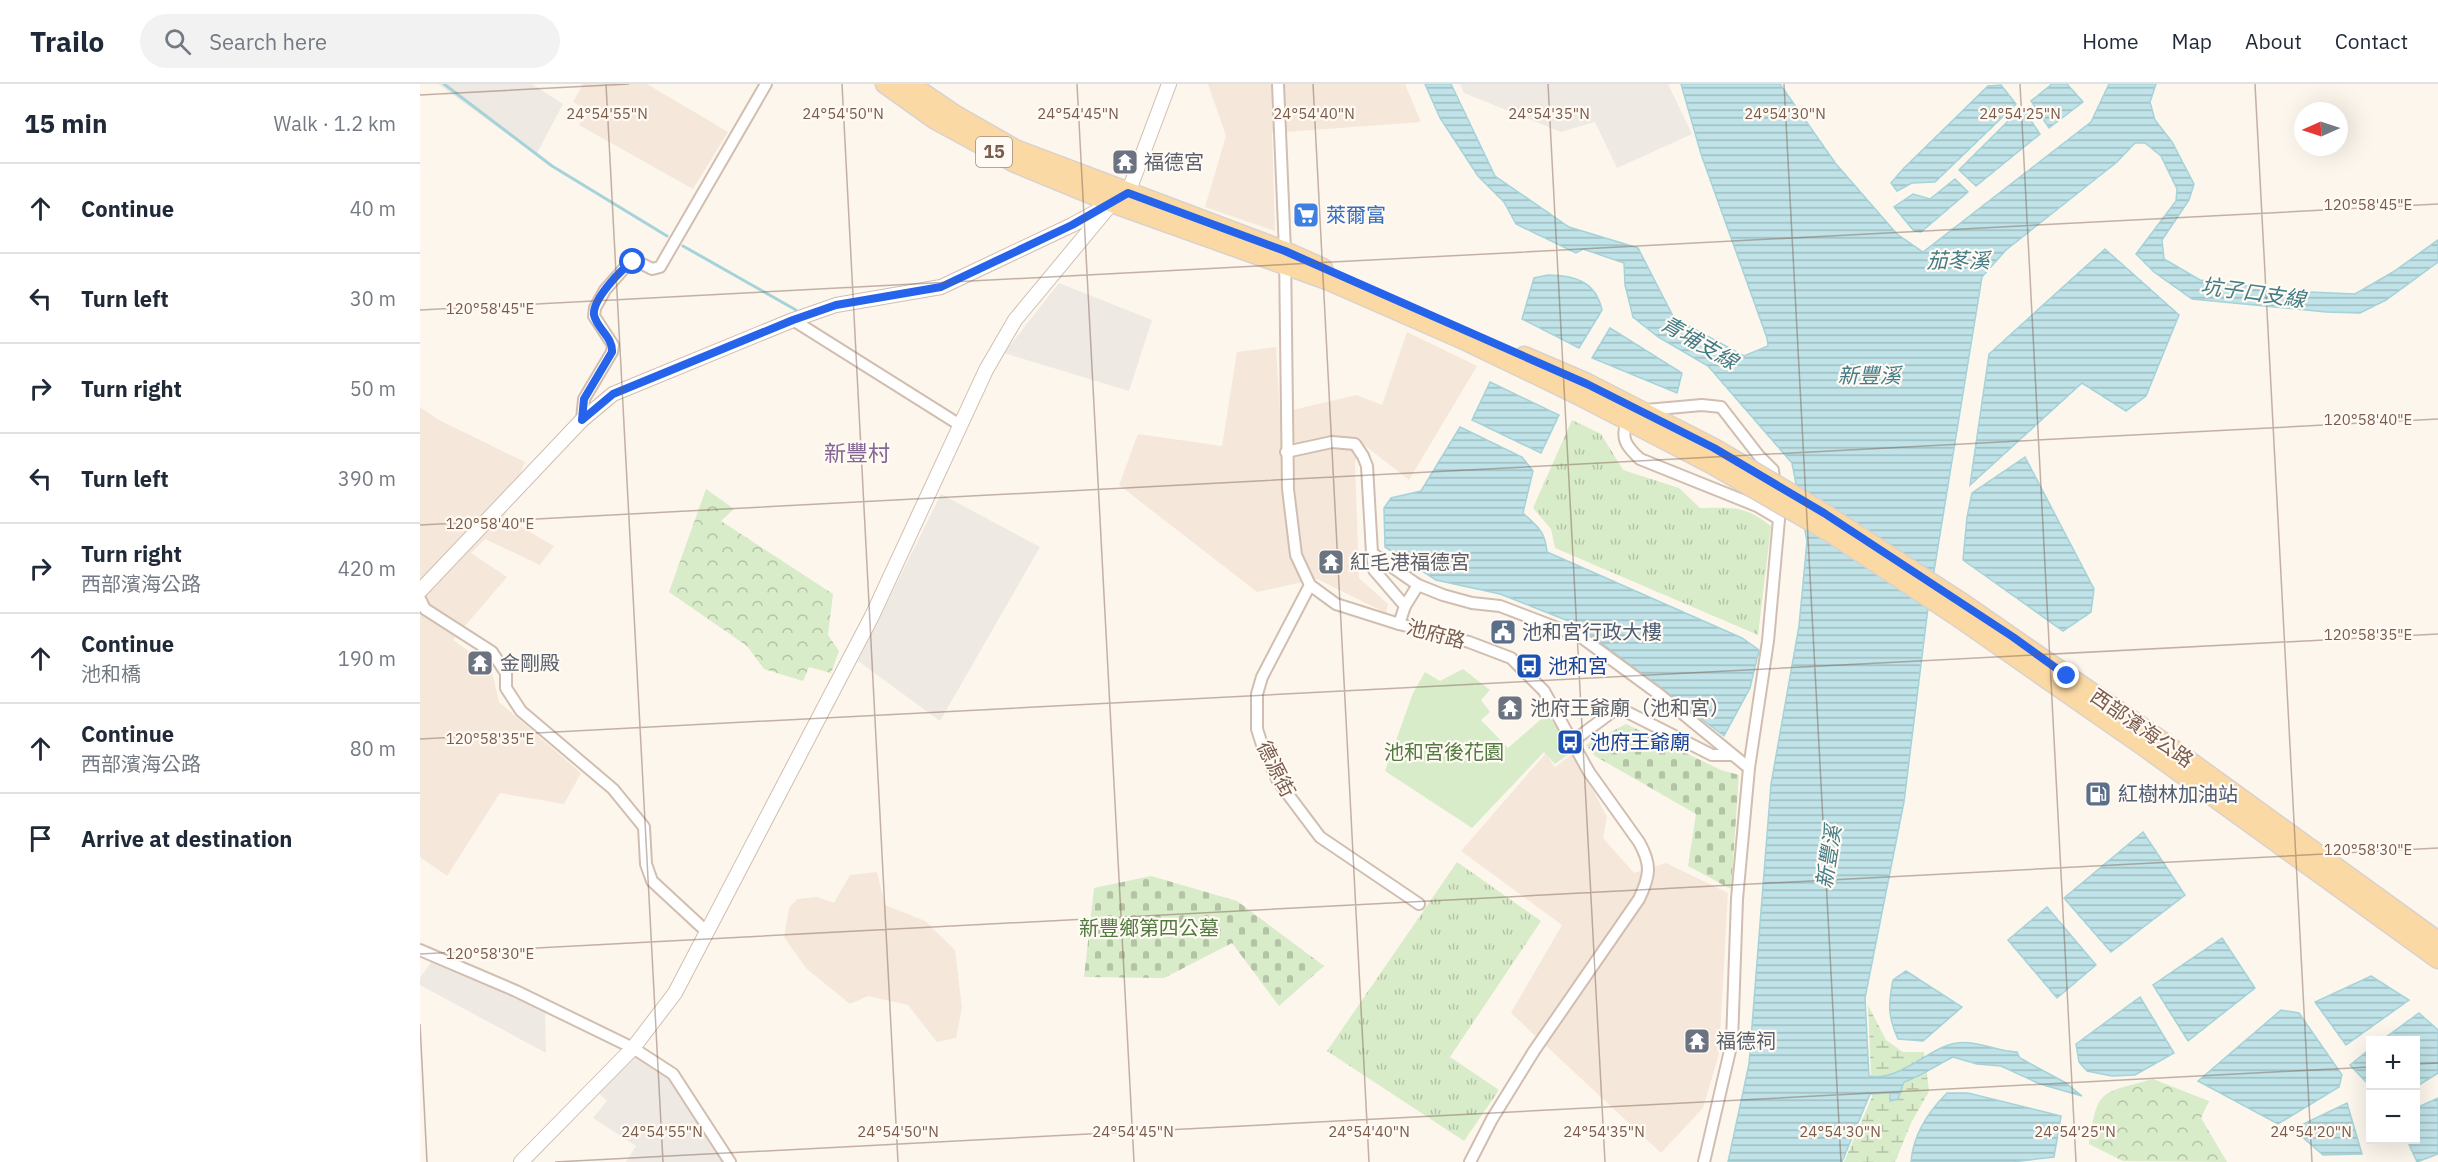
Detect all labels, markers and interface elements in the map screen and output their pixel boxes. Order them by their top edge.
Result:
search box [140,14,560,68]
text: Trailo [30,23,104,60]
icon: search [161,25,194,58]
text: Search here [209,27,327,56]
text: Home [2082,27,2139,55]
text: Map [2172,27,2212,55]
text: About [2245,27,2302,55]
text: Contact [2335,27,2408,55]
north arrow [2294,102,2348,156]
text: 24°54'55"N [566,104,648,123]
text: 24°54'50"N [802,104,884,123]
text: 24°54'45"N [1037,104,1119,123]
text: 24°54'40"N [1273,104,1355,123]
text: 24°54'35"N [1508,104,1590,123]
text: 24°54'30"N [1744,104,1826,123]
text: 24°54'25"N [1979,104,2061,123]
text: 15 min [24,106,108,140]
text: Walk · 1.2 km [274,110,396,137]
road number: 15 [976,137,1012,167]
temple icon: 福德宮 [1110,147,1140,177]
place label: 福德宮 [1144,148,1204,175]
icon: ahead [24,192,57,225]
text: Continue [81,194,174,223]
text: 40 m [350,195,396,222]
text: 120°58'45"E [2324,195,2412,214]
supermarket icon: 萊爾富 [1291,200,1321,230]
place label: 萊爾富 [1326,201,1386,228]
water label: 茄苳溪 [1927,246,1992,274]
route start [619,248,645,274]
water label: 坑子口支線 [2199,271,2309,313]
icon: left [24,282,57,315]
text: Turn left [81,284,169,313]
text: 30 m [350,285,396,312]
text: 120°58'45"E [446,299,534,318]
water label: 青埔支線 [1656,309,1745,376]
water label: 新豐溪 [1838,361,1903,389]
icon: right [24,372,57,405]
text: Turn right [81,374,182,403]
text: 50 m [350,375,396,402]
text: 120°58'40"E [2324,410,2412,429]
district label: 新豐村 [824,438,890,467]
icon: left [24,462,57,495]
text: Turn left [81,464,169,493]
text: 390 m [338,465,396,492]
text: 120°58'40"E [446,514,534,533]
text: Turn right [81,539,182,568]
temple icon: 紅毛港福德宮 [1316,547,1346,577]
place label: 紅毛港福德宮 [1350,548,1470,575]
icon: right [24,552,57,585]
text: 420 m [338,555,396,582]
text: 西部濱海公路 [81,570,201,597]
street label: 池府路 [1404,613,1469,654]
public building icon: 池和宮行政大樓 [1488,617,1518,647]
place label: 池和宮行政大樓 [1522,618,1662,645]
text: 120°58'35"E [2324,625,2412,644]
text: Continue [81,629,174,658]
icon: ahead [24,642,57,675]
text: 190 m [338,645,396,672]
temple icon: 金剛殿 [465,648,495,678]
place label: 金剛殿 [500,649,560,676]
bus stop icon: 池和宮 [1514,651,1544,681]
place label: 池和宮 [1548,652,1608,679]
text: 池和橋 [81,660,141,687]
route end [2053,662,2079,688]
street label: 西部濱海公路 [2085,682,2199,773]
temple icon: 池府王爺廟（池和宮） [1495,693,1525,723]
place label: 池府王爺廟（池和宮） [1530,694,1730,721]
text: Continue [81,719,174,748]
bus stop icon: 池府王爺廟 [1555,727,1585,757]
place label: 池府王爺廟 [1590,728,1690,755]
text: 120°58'35"E [446,729,534,748]
icon: ahead [24,732,57,765]
text: 80 m [350,735,396,762]
street label: 德源街 [1251,736,1302,802]
park label: 池和宮後花園 [1384,738,1504,765]
text: 西部濱海公路 [81,750,201,777]
fuel station icon: 紅樹林加油站 [2083,779,2113,809]
place label: 紅樹林加油站 [2118,780,2238,807]
water label: 新豐溪 [1809,821,1847,890]
icon: arrive [24,822,57,855]
text: Arrive at destination [81,824,292,853]
text: 120°58'30"E [2324,840,2412,859]
park label: 新豐鄉第四公墓 [1079,914,1219,941]
text: 120°58'30"E [446,944,534,963]
temple icon: 福德祠 [1682,1026,1712,1056]
place label: 福德祠 [1716,1027,1776,1054]
map controls [2366,1036,2420,1144]
button: + [2366,1036,2420,1090]
button: − [2366,1090,2420,1144]
text: 24°54'55"N [621,1122,703,1141]
text: 24°54'50"N [857,1122,939,1141]
text: 24°54'45"N [1092,1122,1174,1141]
text: 24°54'40"N [1328,1122,1410,1141]
text: 24°54'35"N [1563,1122,1645,1141]
text: 24°54'30"N [1799,1122,1881,1141]
text: 24°54'25"N [2034,1122,2116,1141]
text: 24°54'20"N [2270,1122,2352,1141]

